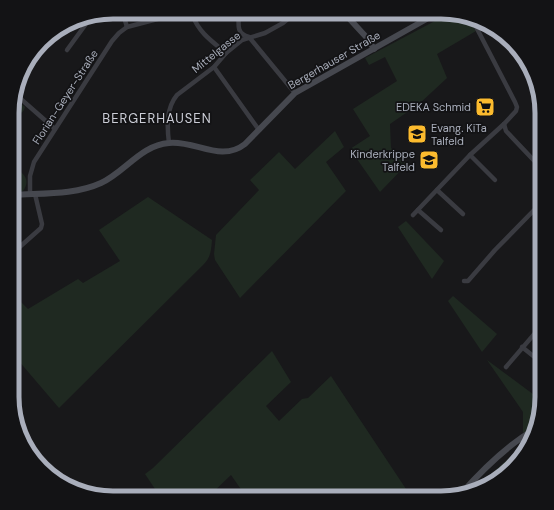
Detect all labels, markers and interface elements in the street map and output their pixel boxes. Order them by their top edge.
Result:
street label: Mittelgasse [189,28,243,76]
street label: Bergerhauser Straße [285,28,383,92]
street label: Florian-Geyer-Straße [29,47,101,147]
supermarket icon: EDEKA Schmid [474,96,496,118]
place label: EDEKA Schmid [396,100,471,114]
district label: BERGERHAUSEN [102,110,212,127]
place label: Evang. KiTa Talfeld [431,121,487,148]
school or university icon: Evang. KiTa Talfeld [406,123,428,145]
place label: Kinderkrippe Talfeld [350,147,415,174]
school or university icon: Kinderkrippe Talfeld [418,149,440,171]

